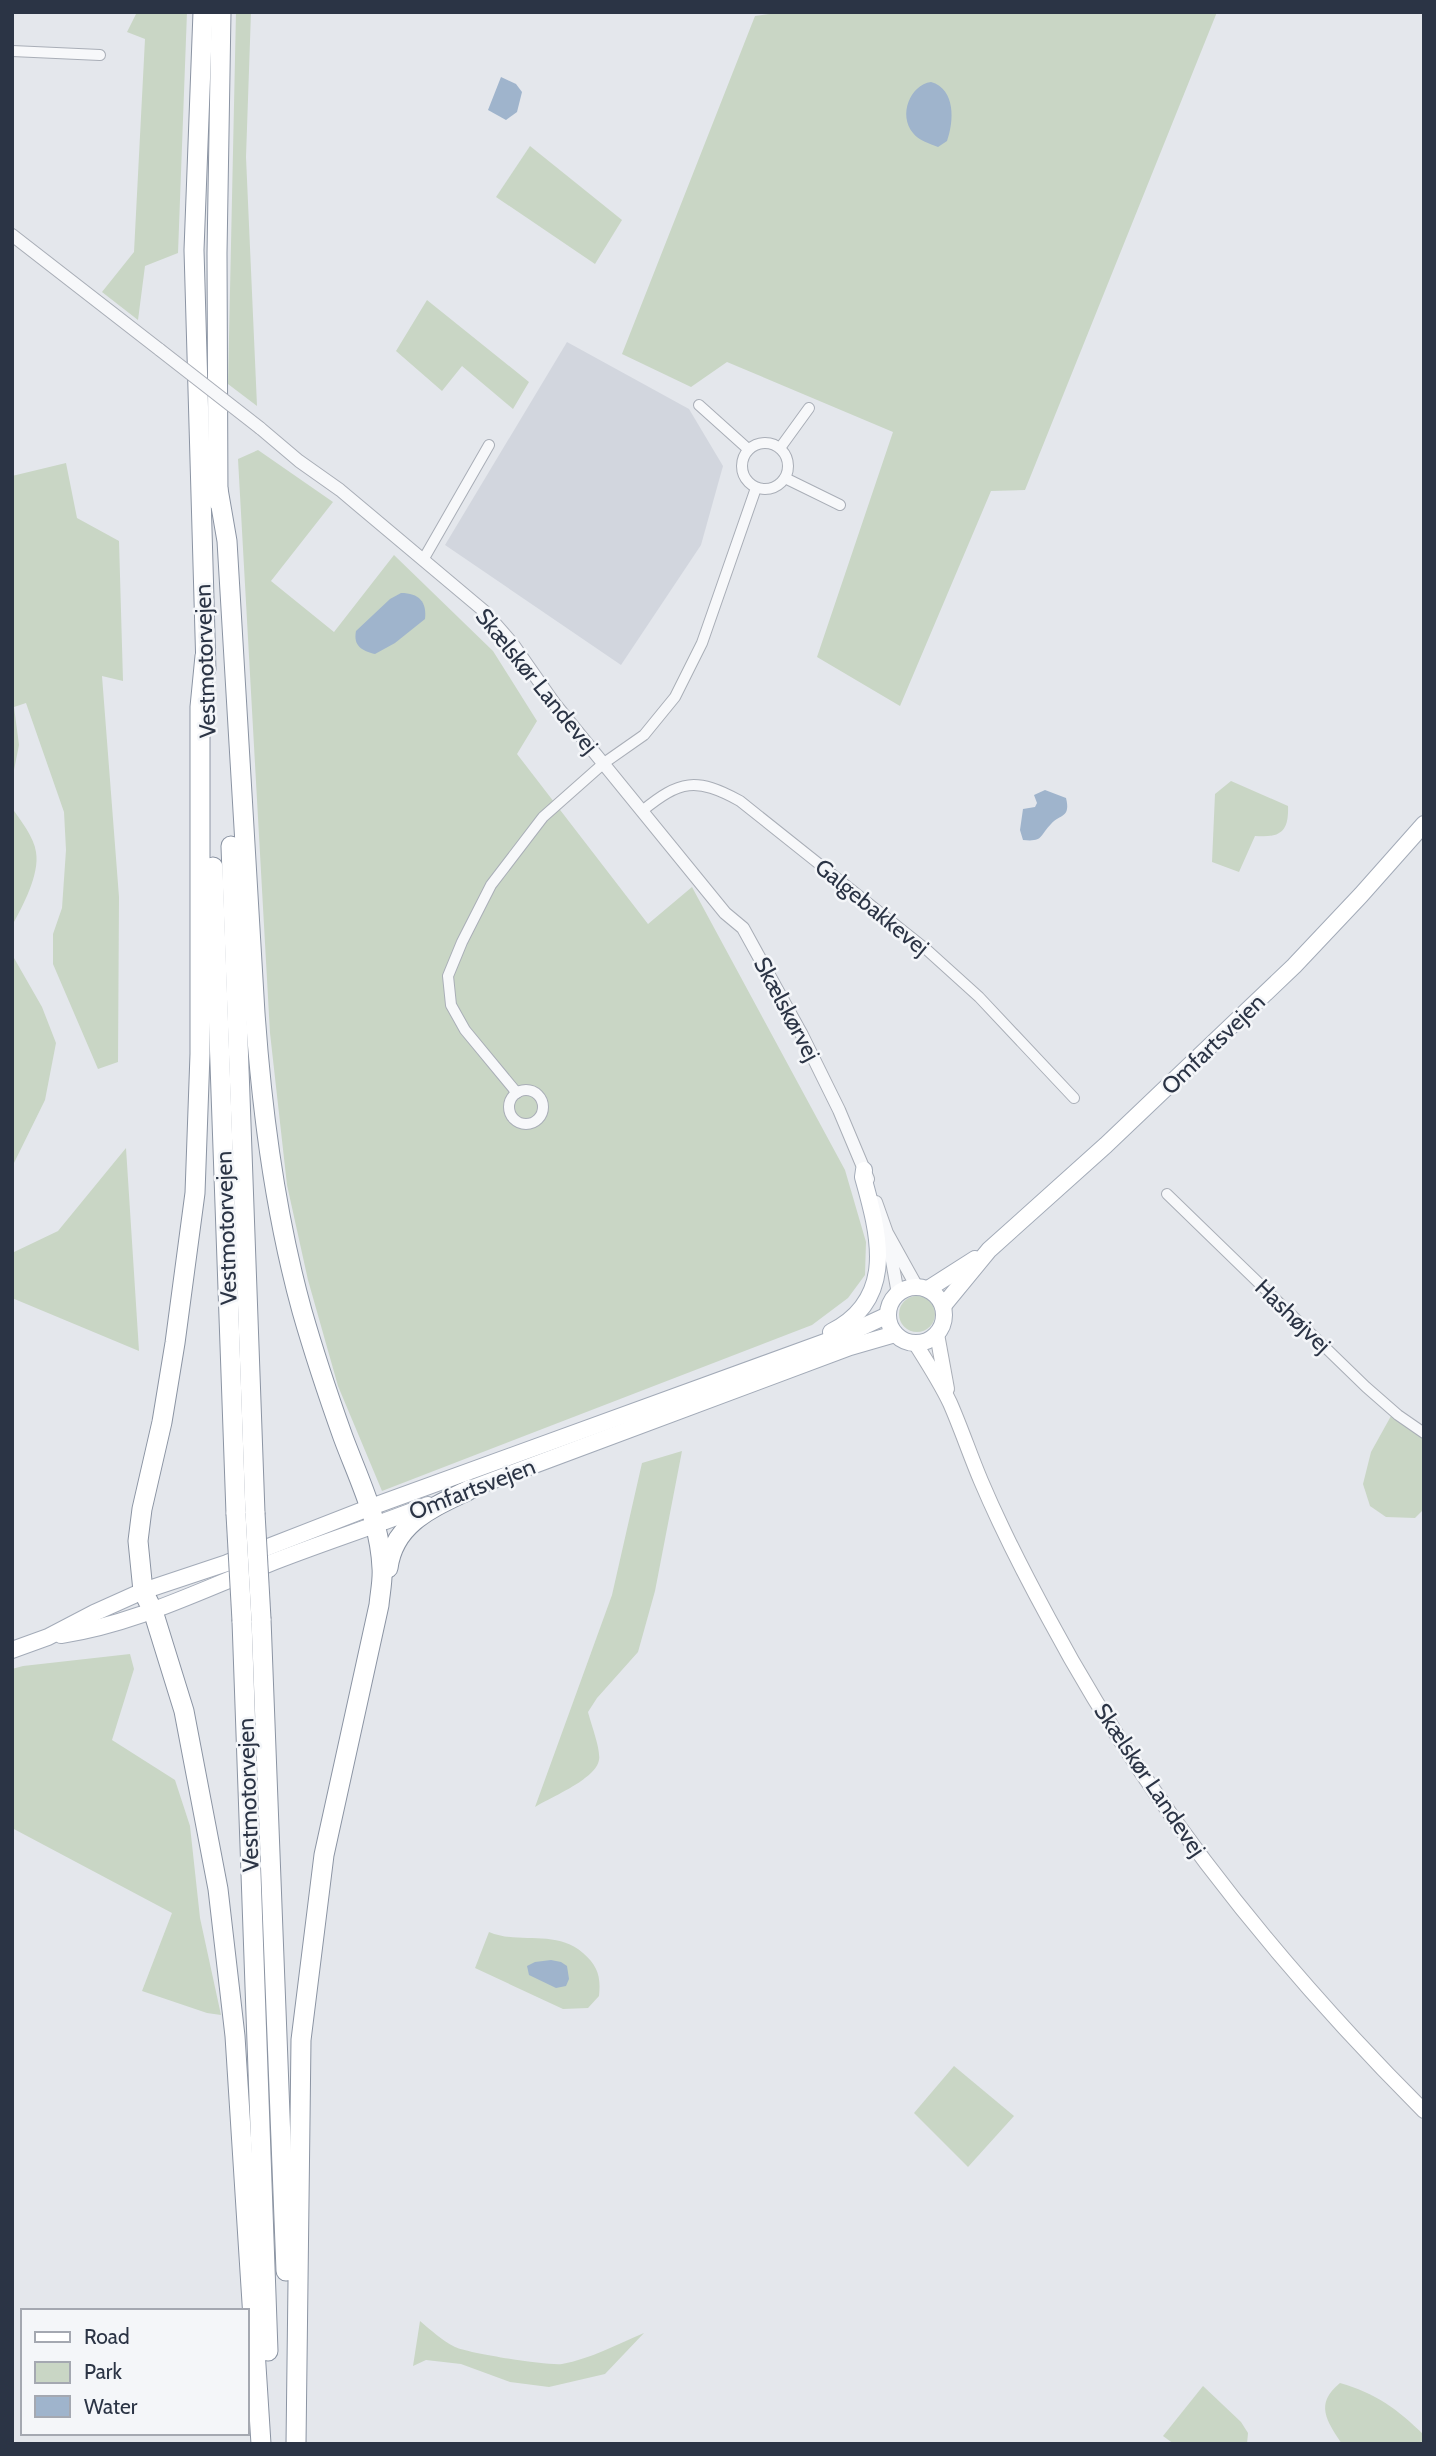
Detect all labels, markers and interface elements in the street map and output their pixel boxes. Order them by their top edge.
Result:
street label: Vestmotorvejen [188,583,222,739]
street label: Skælskør Landevej [470,603,604,759]
street label: Galgebakkevej [809,853,935,961]
street label: Skælskørvej [748,952,826,1066]
street label: Omfartsvejen [1155,988,1271,1100]
street label: Vestmotorvejen [209,1150,243,1306]
street label: Hashøjvej [1249,1273,1337,1359]
street label: Omfartsvejen [405,1452,539,1526]
street label: Skælskør Landevej [1088,1698,1212,1862]
street label: Vestmotorvejen [231,1717,265,1873]
legend [21,2309,248,2435]
text: Road [84,2324,130,2349]
text: Park [84,2359,122,2384]
text: Water [84,2394,138,2419]

